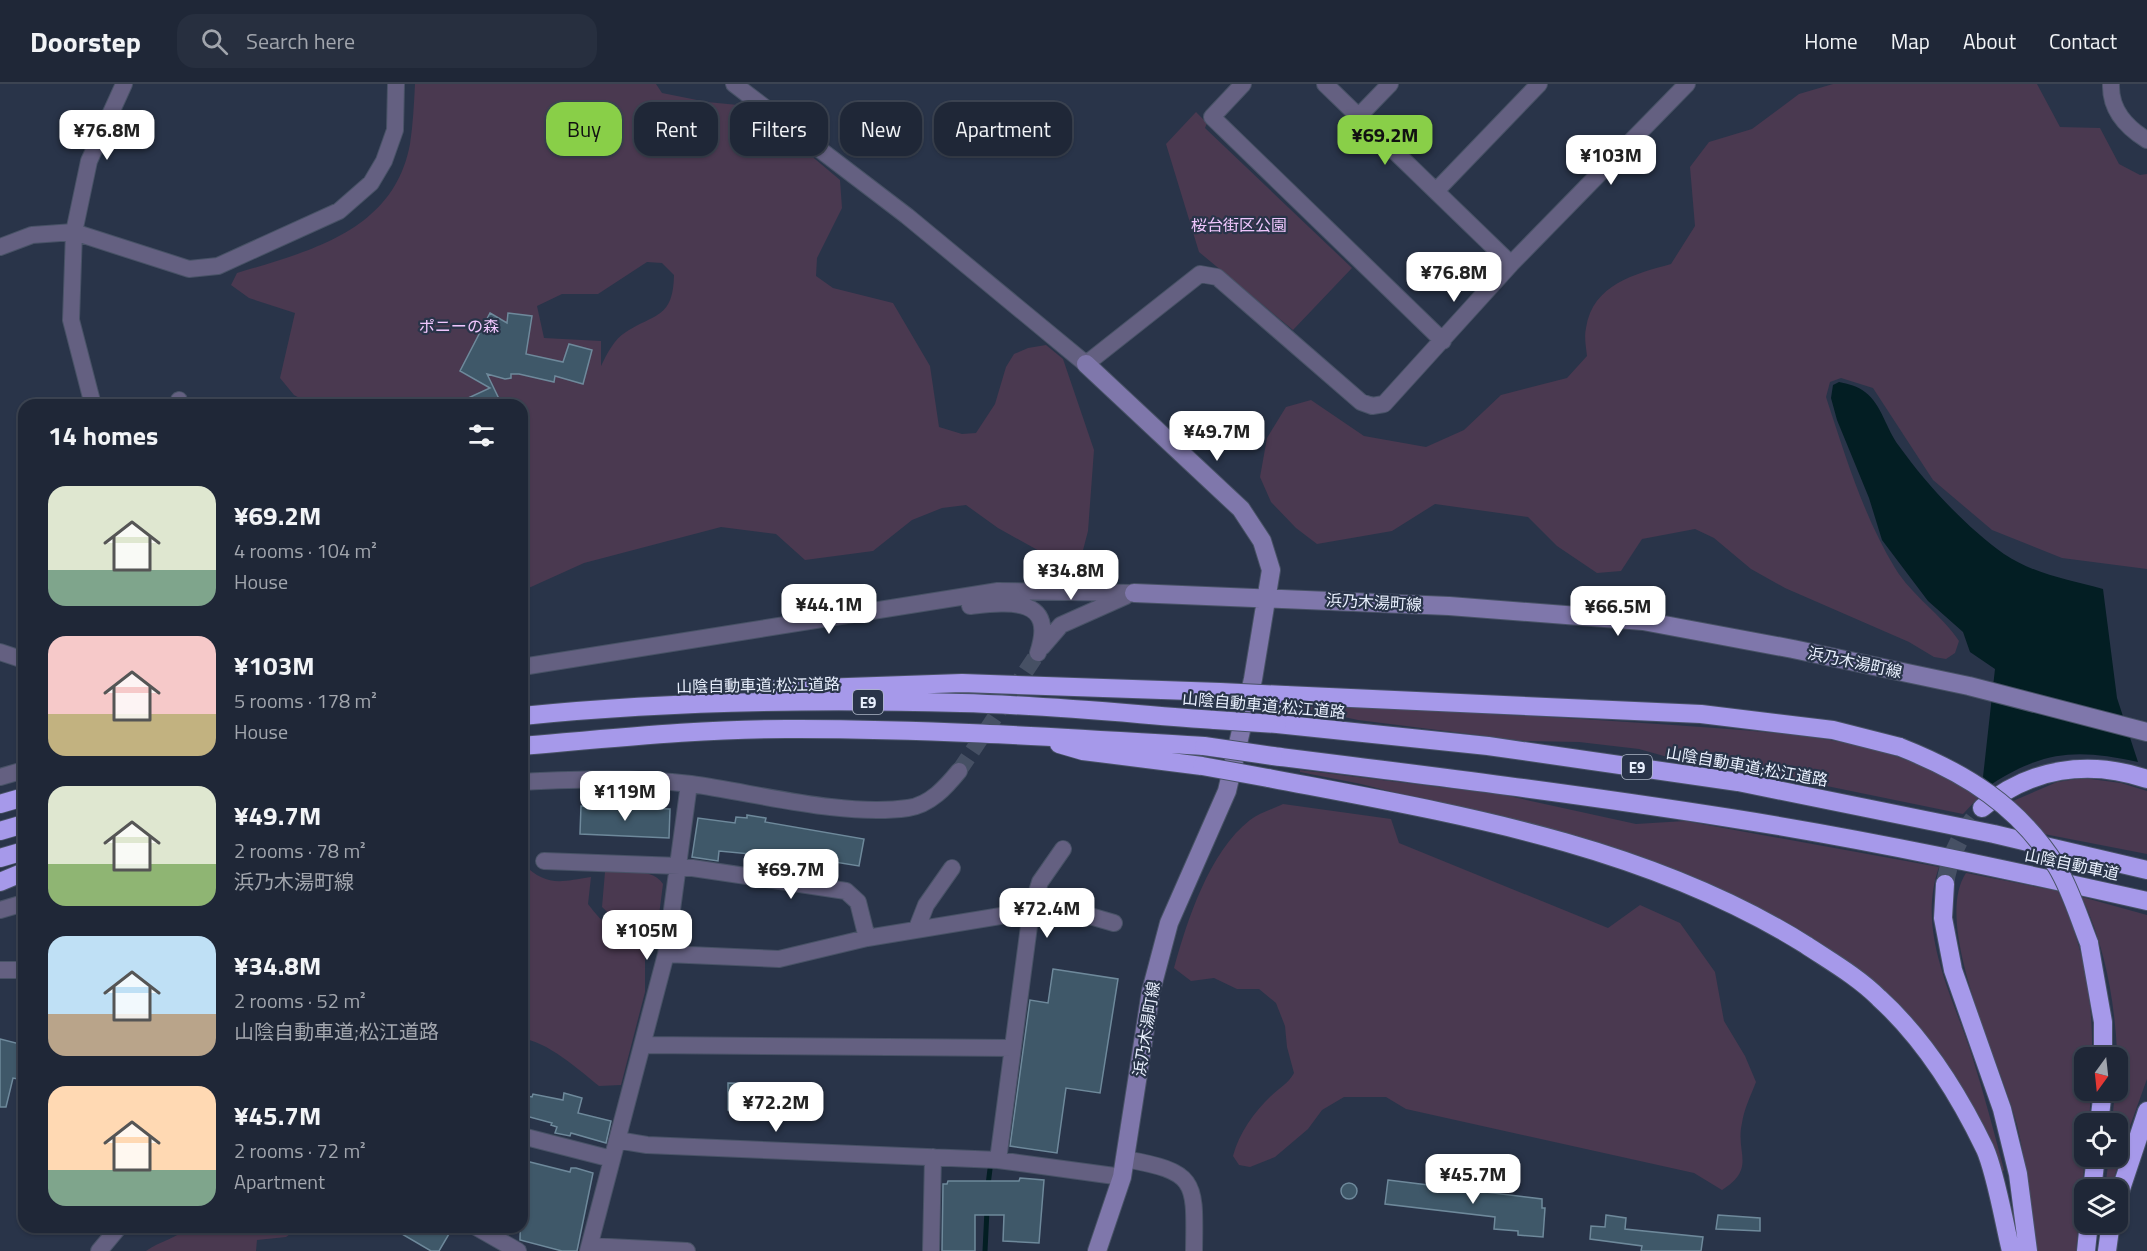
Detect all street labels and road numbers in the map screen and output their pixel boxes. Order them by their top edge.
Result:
street label: 浜乃木湯町線 [1325,588,1423,616]
street label: 浜乃木湯町線 [1806,640,1904,684]
street label: 山陰自動車道;松江道路 [676,672,840,698]
street label: 山陰自動車道;松江道路 [1181,686,1347,724]
road number: E9 [853,690,883,714]
street label: 山陰自動車道;松江道路 [1664,740,1830,792]
road number: E9 [1622,755,1652,779]
street label: 山陰自動車道 [2023,842,2121,886]
street label: 浜乃木湯町線 [1127,980,1165,1078]

